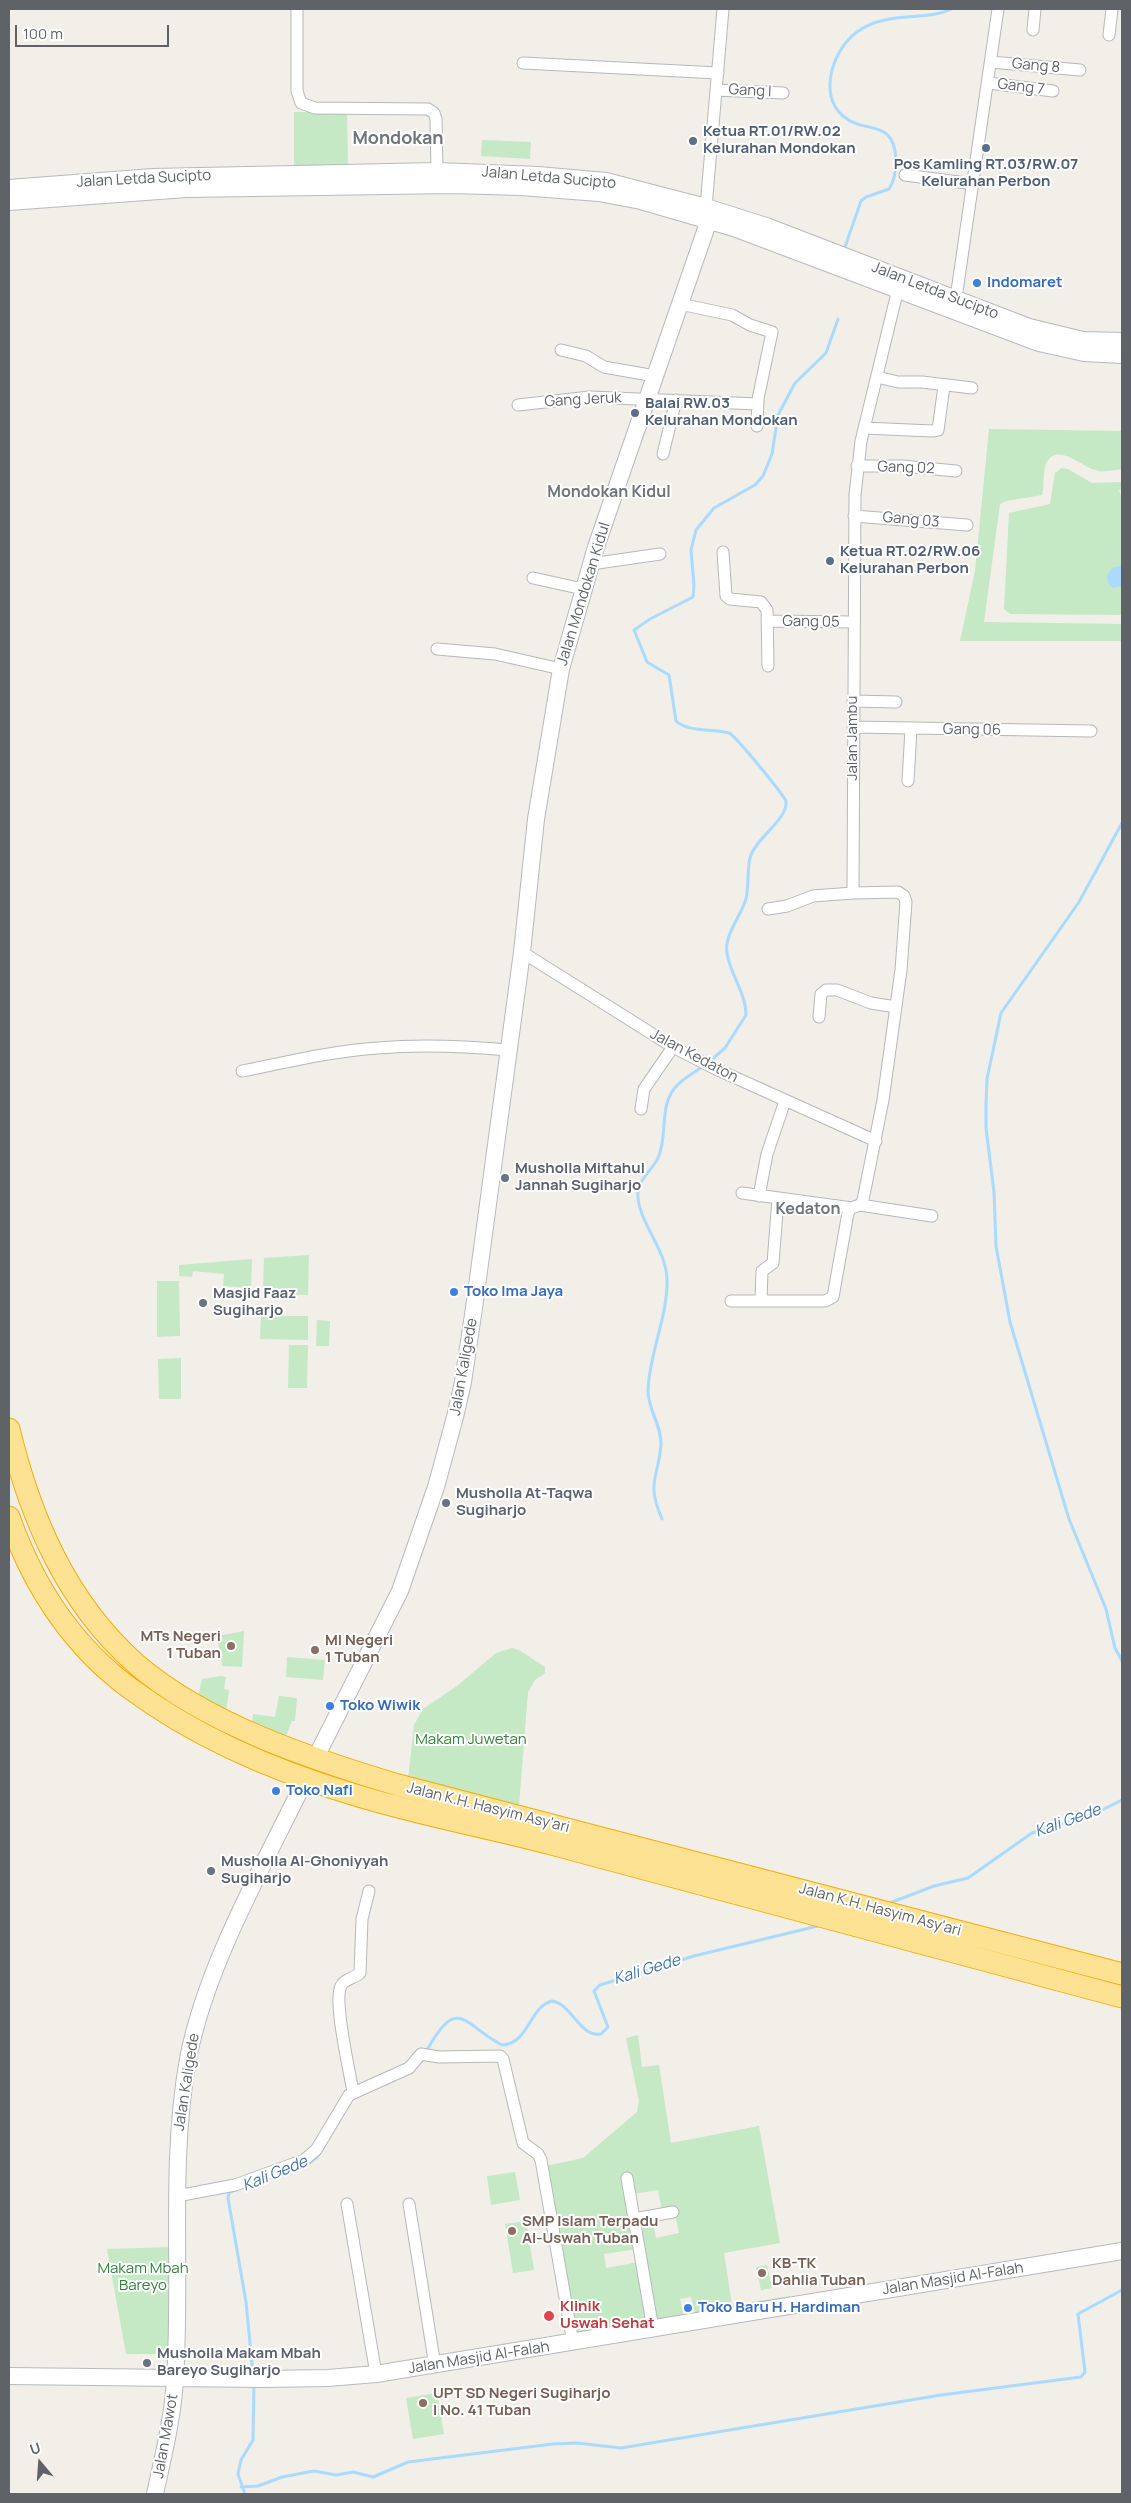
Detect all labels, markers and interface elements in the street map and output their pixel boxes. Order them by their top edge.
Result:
scale bar [18,15,171,47]
text: 100 m [23,23,63,44]
street label: Gang 8 [1011,55,1061,77]
street label: Gang 7 [996,75,1046,99]
street label: Gang I [728,81,772,101]
place label: Ketua RT.01/RW.02 Kelurahan Mondokan [703,123,856,158]
district label: Mondokan [352,128,444,150]
marker: Ketua RT.01/RW.02 Kelurahan Mondokan [687,135,699,147]
marker: Pos Kamling RT.03/RW.07 Kelurahan Perbon [980,142,992,154]
place label: Pos Kamling RT.03/RW.07 Kelurahan Perbon [894,156,1078,191]
street label: Jalan Letda Sucipto [481,163,617,193]
street label: Jalan Letda Sucipto [76,166,212,192]
street label: Jalan Letda Sucipto [869,258,1001,324]
place label: Indomaret [987,274,1062,292]
marker: Indomaret [971,277,983,289]
street label: Gang Jeruk [544,389,622,411]
place label: Balai RW.03 Kelurahan Mondokan [645,395,798,430]
marker: Balai RW.03 Kelurahan Mondokan [629,407,641,419]
street label: Gang 02 [877,458,935,478]
district label: Mondokan Kidul [547,483,671,503]
street label: Gang 03 [882,509,940,531]
street label: Jalan Mondokan Kidul [554,520,614,668]
place label: Ketua RT.02/RW.06 Kelurahan Perbon [840,543,980,578]
marker: Ketua RT.02/RW.06 Kelurahan Perbon [824,555,836,567]
street label: Gang 05 [782,612,840,632]
street label: Jalan Jambu [844,696,862,780]
street label: Gang 06 [943,720,1001,740]
street label: Jalan Kedaton [647,1025,741,1087]
place label: Musholla Miftahul Jannah Sugiharjo [515,1160,645,1195]
marker: Musholla Miftahul Jannah Sugiharjo [499,1172,511,1184]
district label: Kedaton [776,1200,840,1220]
place label: Toko Ima Jaya [464,1283,563,1301]
place label: Masjid Faaz Sugiharjo [213,1285,296,1320]
marker: Toko Ima Jaya [448,1286,460,1298]
marker: Masjid Faaz Sugiharjo [197,1297,209,1309]
street label: Jalan Kaligede [447,1317,481,1417]
place label: Musholla At-Taqwa Sugiharjo [456,1485,593,1520]
marker: Musholla At-Taqwa Sugiharjo [440,1497,452,1509]
place label: MTs Negeri 1 Tuban [141,1628,221,1663]
place label: MI Negeri 1 Tuban [325,1632,393,1667]
marker: MTs Negeri 1 Tuban [225,1640,237,1652]
marker: MI Negeri 1 Tuban [309,1644,321,1656]
place label: Toko Wiwik [340,1697,420,1715]
marker: Toko Wiwik [324,1700,336,1712]
park label: Makam Juwetan [415,1731,527,1749]
street label: Jalan K.H. Hasyim Asy'ari [405,1779,571,1837]
place label: Toko Nafi [286,1782,353,1800]
marker: Toko Nafi [270,1785,282,1797]
water label: Kali Gede [1033,1800,1103,1842]
place label: Musholla Al-Ghoniyyah Sugiharjo [221,1853,388,1888]
marker: Musholla Al-Ghoniyyah Sugiharjo [205,1865,217,1877]
street label: Jalan K.H. Hasyim Asy'ari [797,1880,963,1940]
water label: Kali Gede [611,1951,683,1989]
street label: Jalan Kaligede [170,2032,204,2132]
water label: Kali Gede [240,2152,310,2196]
place label: SMP Islam Terpadu Al-Uswah Tuban [522,2213,658,2248]
marker: SMP Islam Terpadu Al-Uswah Tuban [506,2225,518,2237]
place label: KB-TK Dahlia Tuban [772,2255,866,2290]
street label: Jalan Masjid Al-Falah [881,2259,1025,2299]
park label: Makam Mbah Bareyo [97,2260,189,2295]
marker: KB-TK Dahlia Tuban [756,2267,768,2279]
place label: Klinik Uswah Sehat [560,2298,655,2333]
place label: Toko Baru H. Hardiman [698,2299,860,2317]
marker: Toko Baru H. Hardiman [682,2302,694,2314]
marker: Klinik Uswah Sehat [542,2309,556,2323]
street label: Jalan Masjid Al-Falah [407,2338,551,2378]
place label: Musholla Makam Mbah Bareyo Sugiharjo [157,2345,321,2380]
marker: Musholla Makam Mbah Bareyo Sugiharjo [141,2357,153,2369]
place label: UPT SD Negeri Sugiharjo I No. 41 Tuban [433,2385,610,2420]
street label: Jalan Mawot [150,2392,182,2480]
marker: UPT SD Negeri Sugiharjo I No. 41 Tuban [417,2397,429,2409]
north arrow [15,2438,65,2488]
text: U [27,2438,43,2459]

